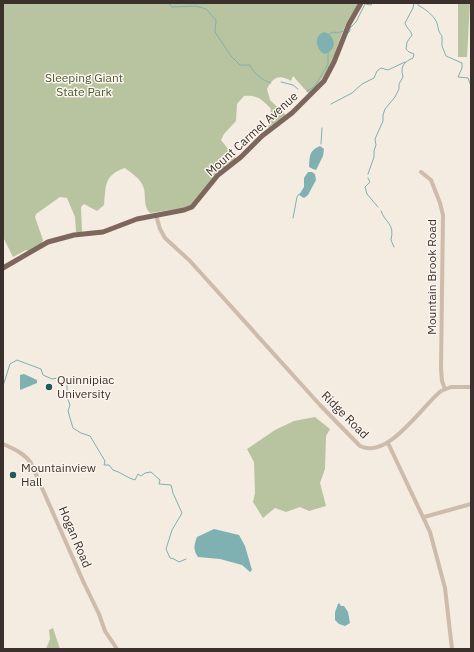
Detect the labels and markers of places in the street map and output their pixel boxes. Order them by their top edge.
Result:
place label: Quinnipiac University [57,372,114,401]
marker: Quinnipiac University [44,382,54,392]
place label: Mountainview Hall [21,460,96,489]
marker: Mountainview Hall [8,470,18,480]

